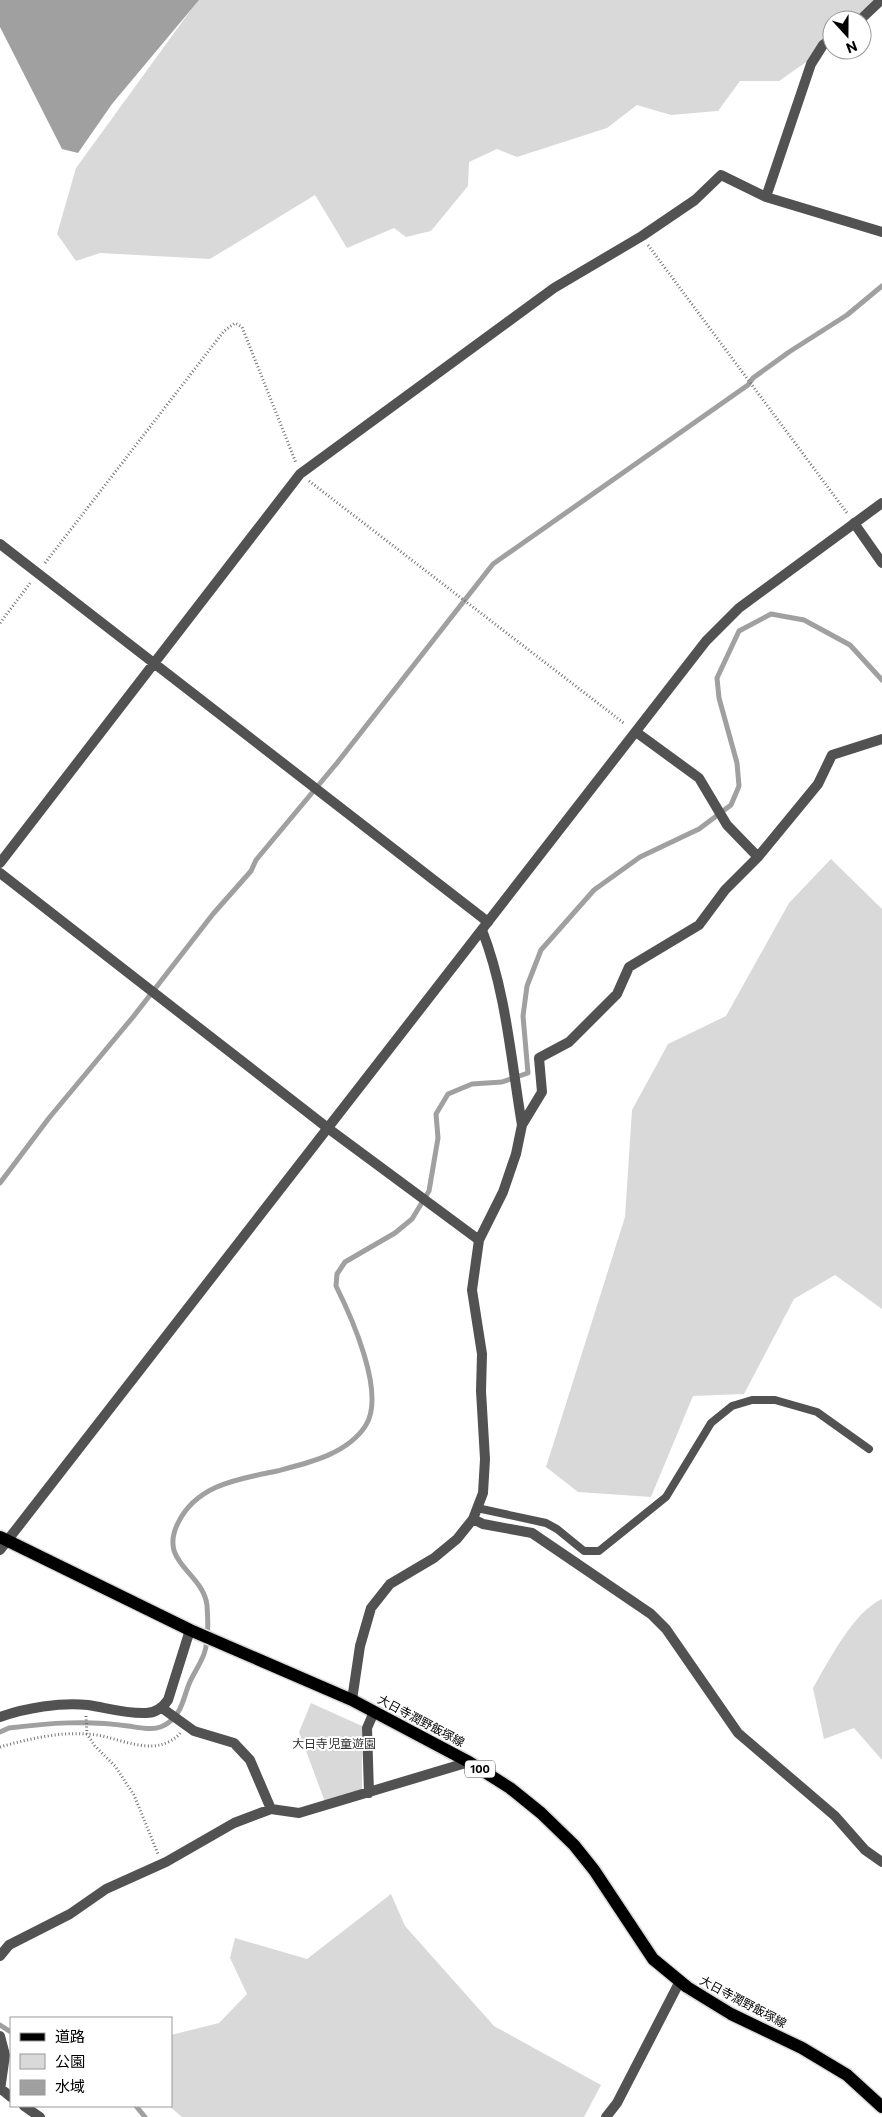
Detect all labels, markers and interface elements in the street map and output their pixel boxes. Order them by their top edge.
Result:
north arrow [822,10,872,60]
text: N [844,38,860,57]
street label: 大日寺潤野飯塚線 [376,1691,467,1749]
park label: 大日寺児童遊園 [292,1736,376,1750]
road number: 100 [465,1760,495,1778]
street label: 大日寺潤野飯塚線 [698,1972,789,2030]
legend [10,2017,172,2107]
text: 道路 [55,2027,85,2045]
text: 公園 [55,2052,85,2070]
text: 水域 [55,2077,85,2095]

